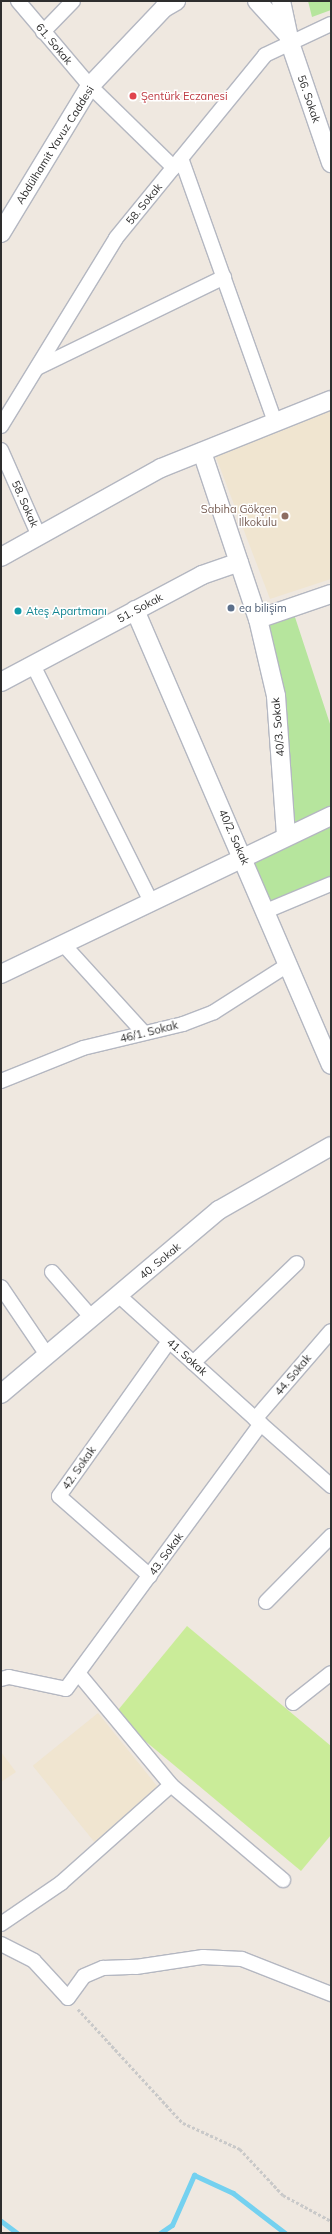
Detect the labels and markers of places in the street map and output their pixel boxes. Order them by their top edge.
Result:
place label: Şentürk Eczanesi [141,89,228,103]
marker: Şentürk Eczanesi [128,91,138,101]
place label: Sabiha Gökçen İlkokulu [201,503,277,529]
marker: Sabiha Gökçen İlkokulu [280,511,290,521]
place label: ea bilişim [239,601,287,615]
marker: ea bilişim [226,603,236,613]
place label: Ateş Apartmanı [26,604,107,618]
marker: Ateş Apartmanı [13,606,23,616]

